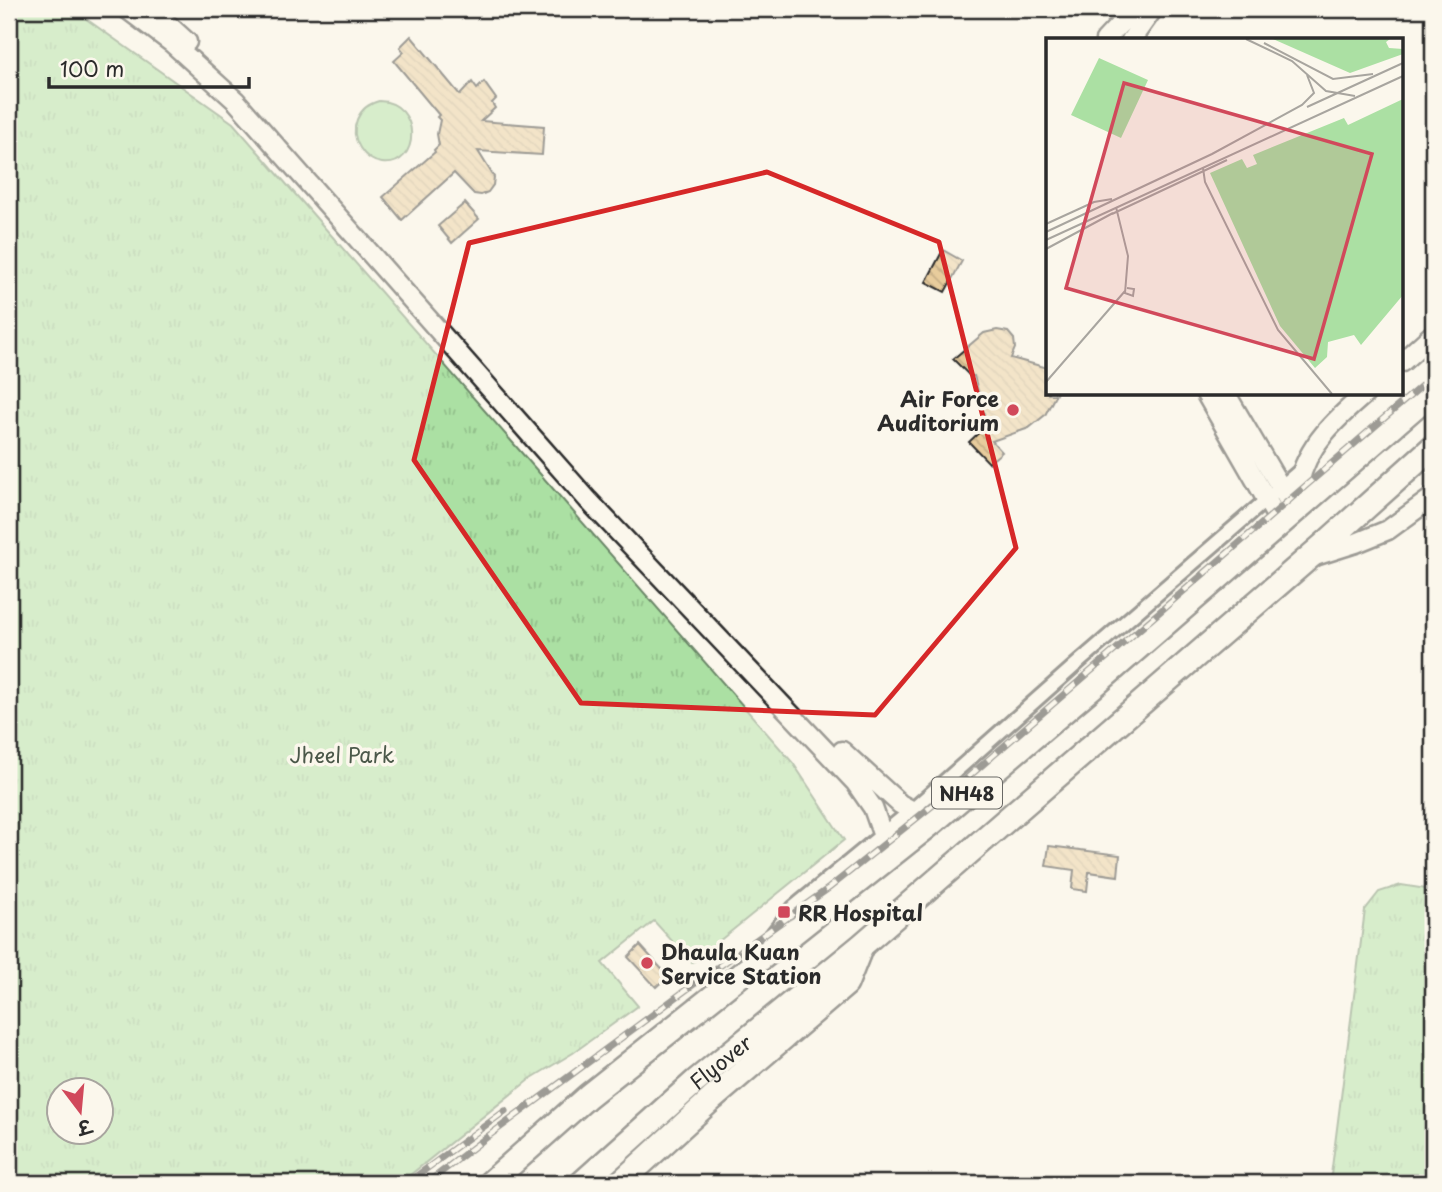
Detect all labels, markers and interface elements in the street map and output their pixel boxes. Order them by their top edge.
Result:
inset map [1046,38,1404,396]
scale bar [49,46,248,90]
text: 100 m [60,52,124,84]
place label: Air Force Auditorium [877,382,999,438]
marker: Air Force Auditorium [1005,402,1021,418]
park label: Jheel Park [289,738,395,770]
road number: NH48 [932,778,1002,808]
place label: RR Hospital [798,896,923,928]
marker: RR Hospital [776,904,792,920]
place label: Dhaula Kuan Service Station [661,935,822,991]
marker: Dhaula Kuan Service Station [639,955,655,971]
street label: Flyover [682,1026,759,1097]
north arrow [46,1076,116,1146]
text: उ [73,1113,97,1144]

